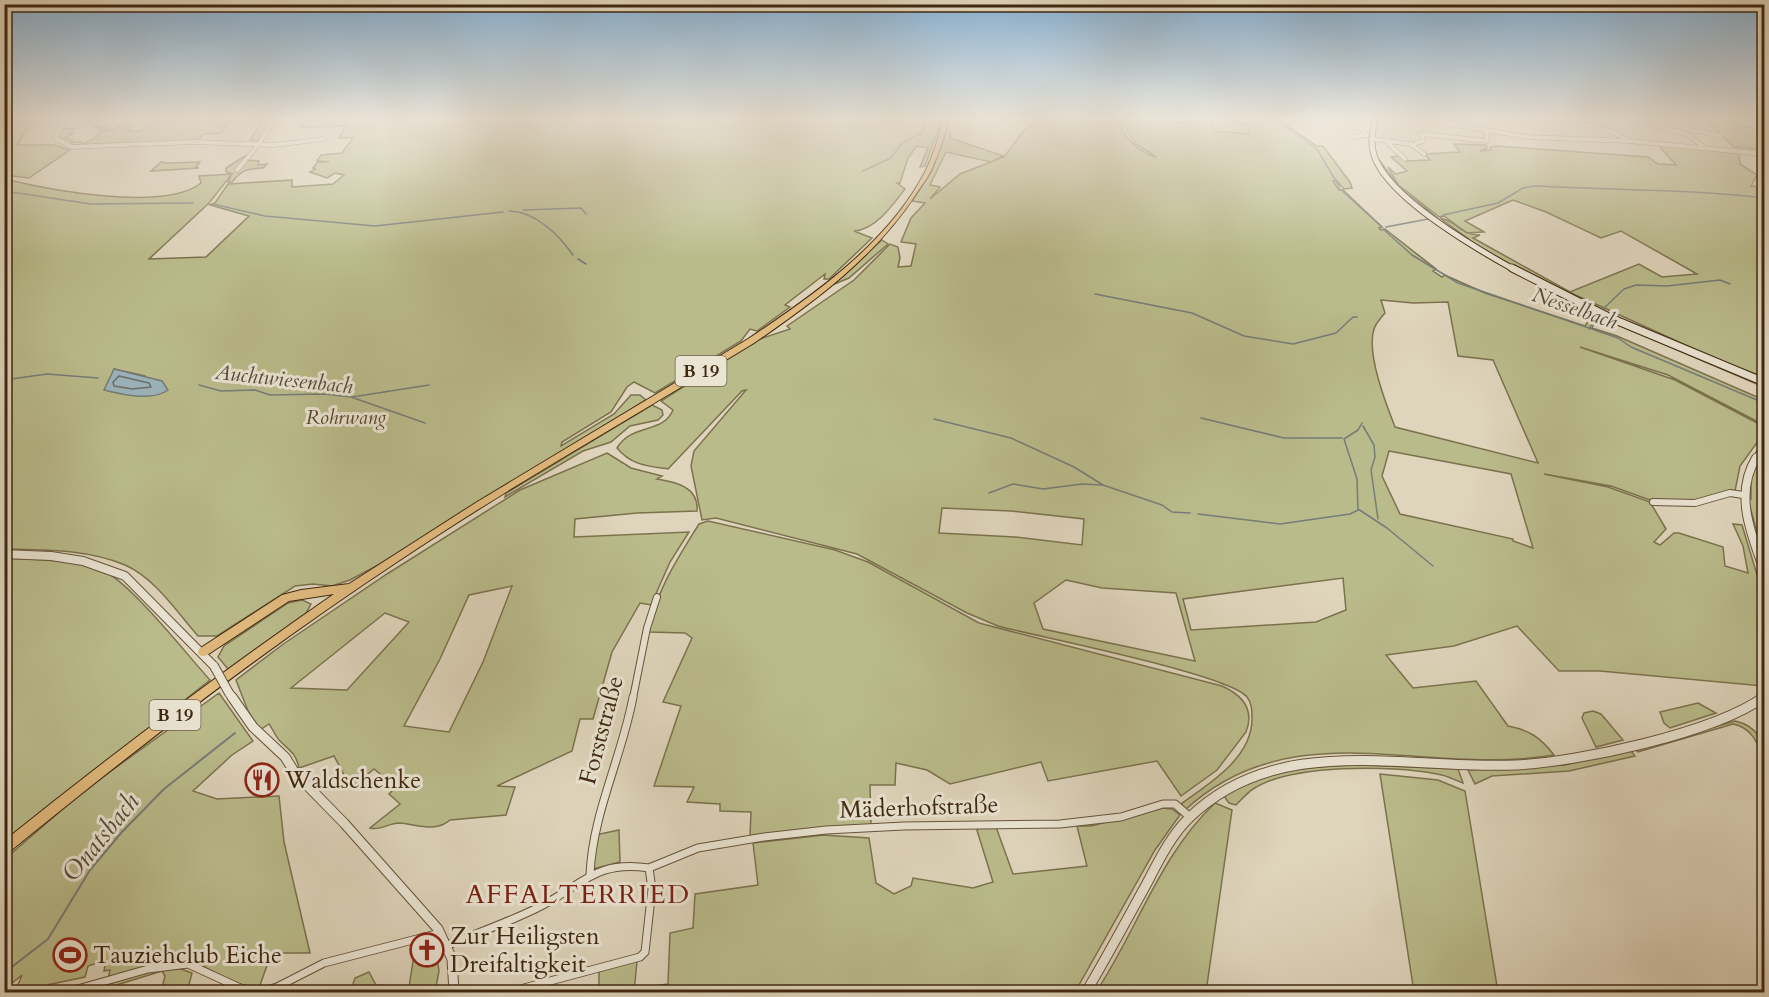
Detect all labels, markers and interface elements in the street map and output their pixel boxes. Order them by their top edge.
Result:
water label: Nesselbach [1528,280,1621,337]
road number: B 19 [676,356,726,386]
water label: Auchtwiesenbach [213,358,354,401]
park label: Rohrwang [306,404,386,431]
street label: Forststraße [571,672,632,788]
road number: B 19 [150,700,201,730]
restaurant icon: Waldschenke [244,762,280,798]
place label: Waldschenke [284,764,421,797]
water label: Onatsbach [54,785,147,889]
street label: Mäderhofstraße [839,788,999,827]
district label: AFFALTERRIED [465,876,691,913]
place label: Zur Heiligsten Dreifaltigkeit [450,920,600,981]
church icon: Zur Heiligsten Dreifaltigkeit [409,932,445,968]
sports icon: Tauziehclub Eiche [52,937,88,973]
place label: Tauziehclub Eiche [93,939,282,972]

